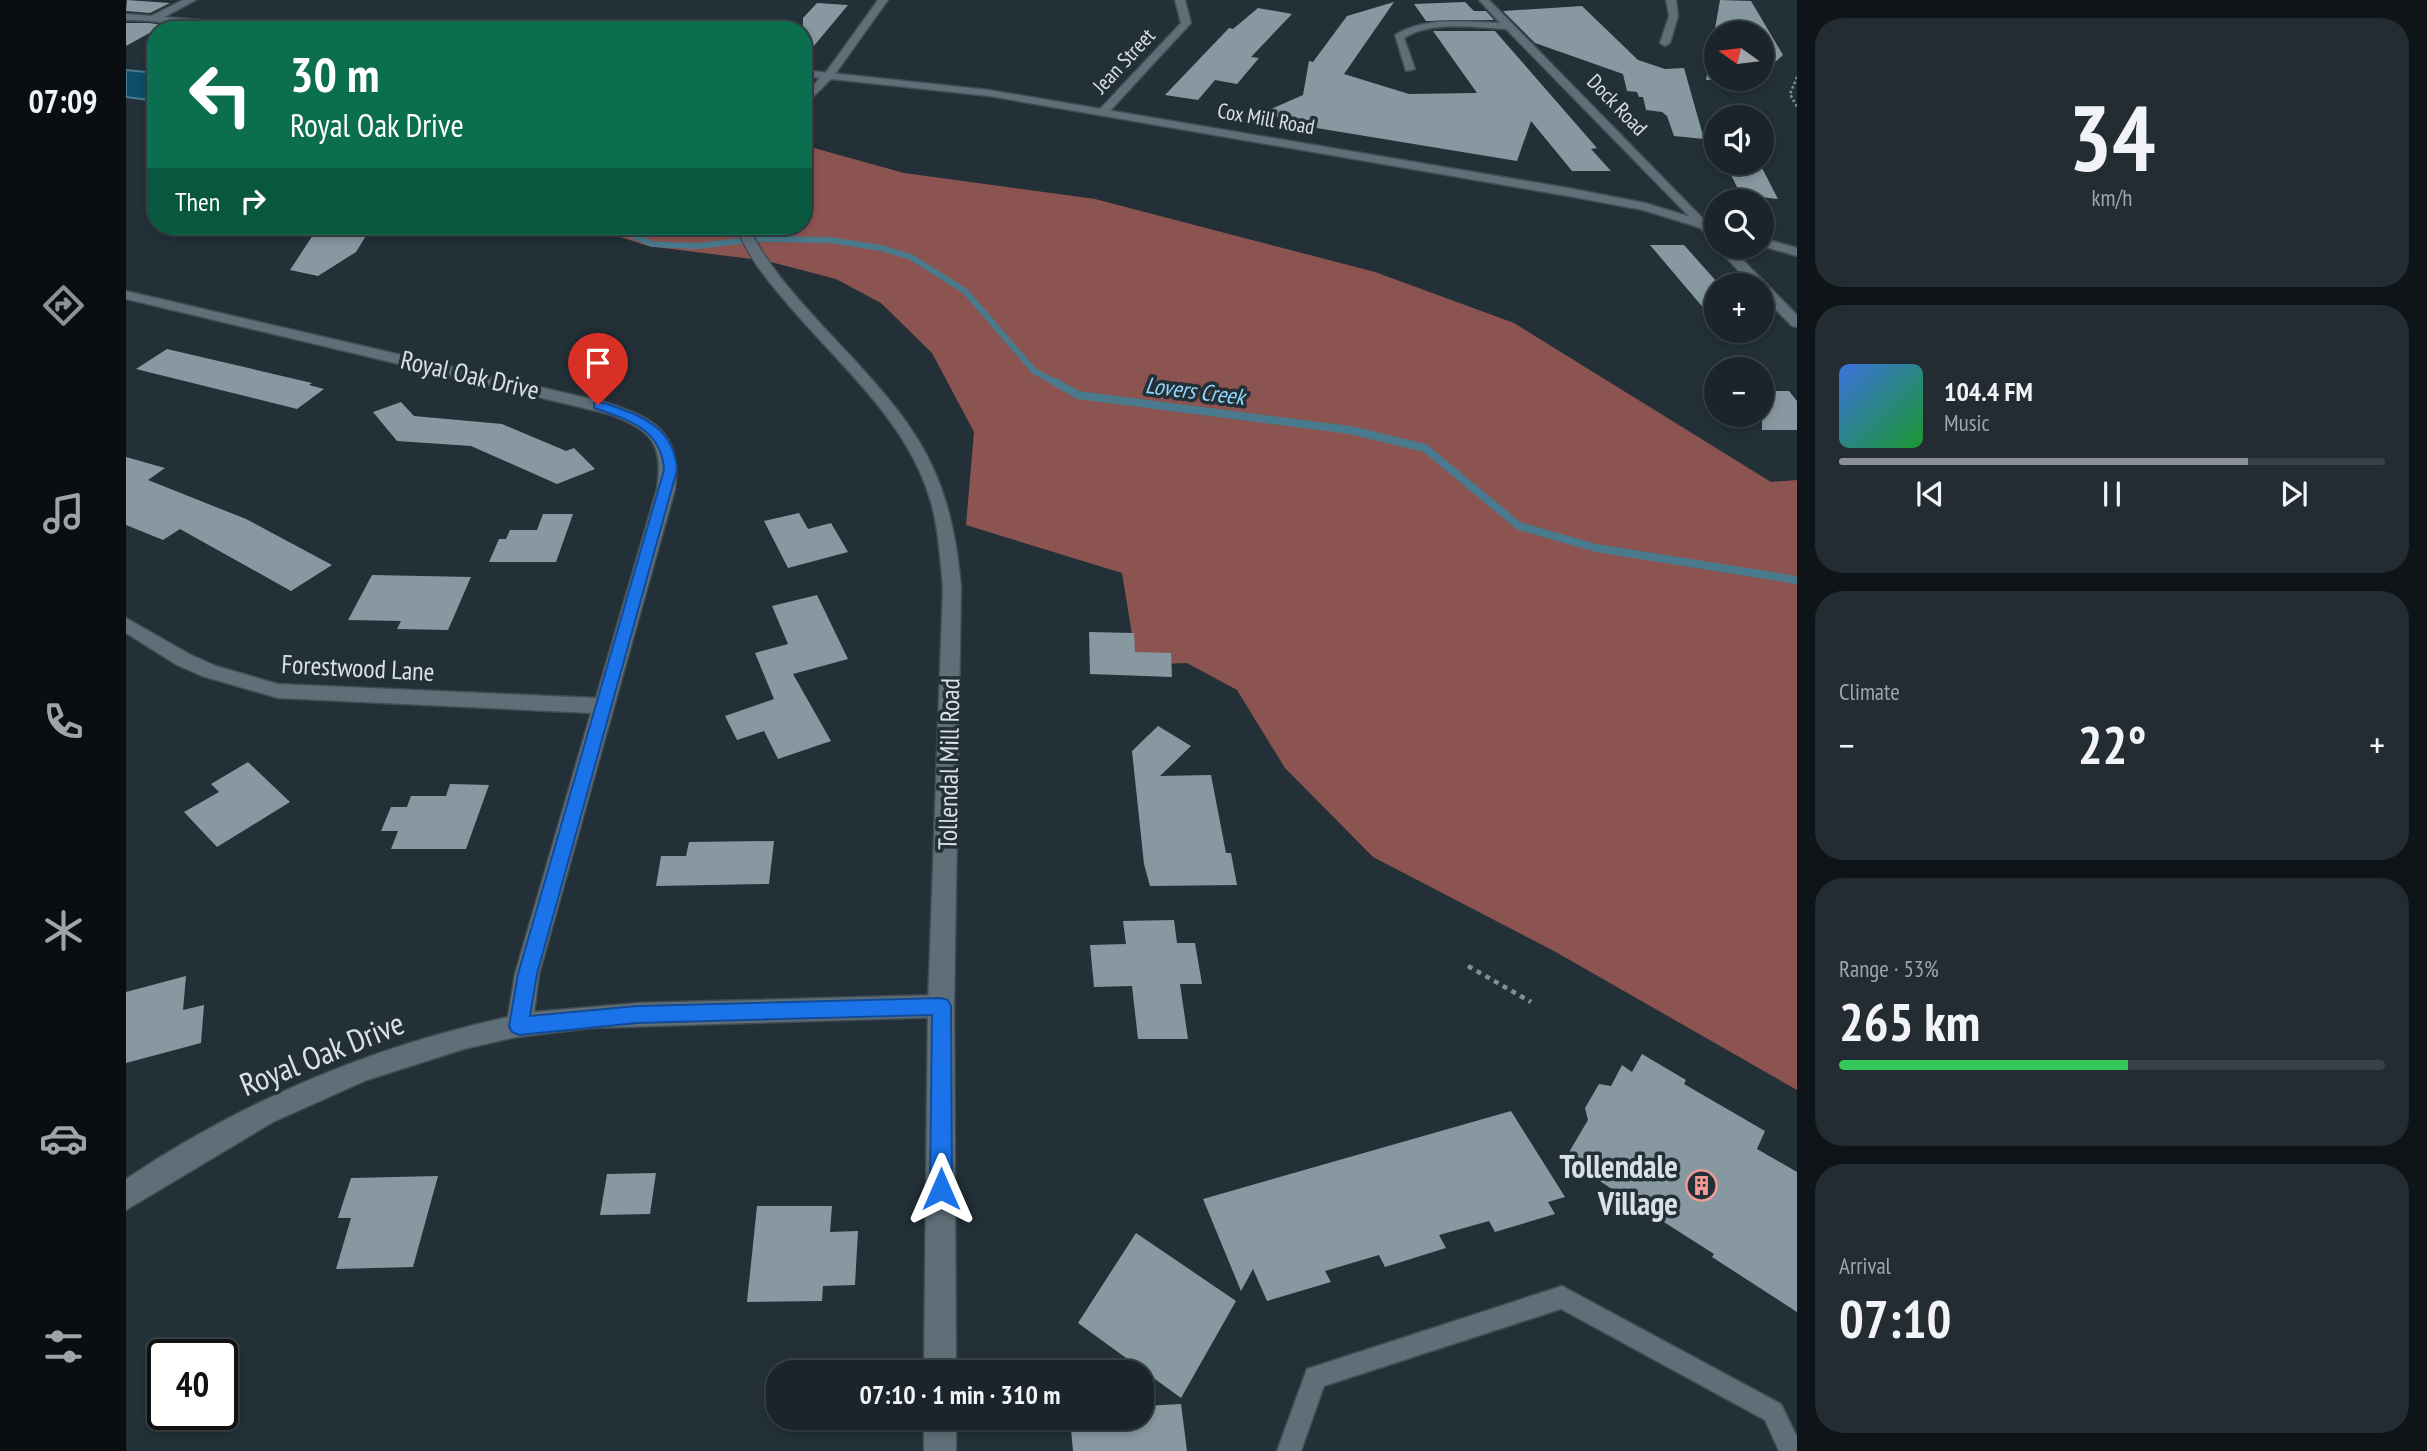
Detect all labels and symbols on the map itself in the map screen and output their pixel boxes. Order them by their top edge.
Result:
north arrow [1704,21,1774,91]
street label: Jean Street [1086,22,1161,100]
street label: Dock Road [1581,68,1653,141]
street label: Cox Mill Road [1215,97,1317,140]
pin [568,333,628,405]
street label: Royal Oak Drive [398,343,543,406]
water label: Lovers Creek [1144,370,1249,411]
street label: Forestwood Lane [281,647,435,688]
street label: Tollendal Mill Road [931,678,966,850]
street label: Royal Oak Drive [233,1001,410,1105]
place label: Tollendale Village [1559,1145,1678,1224]
position arrow [904,1152,978,1226]
building icon: Tollendale Village [1684,1168,1718,1202]
speed limit sign: 40 [147,1339,238,1430]

